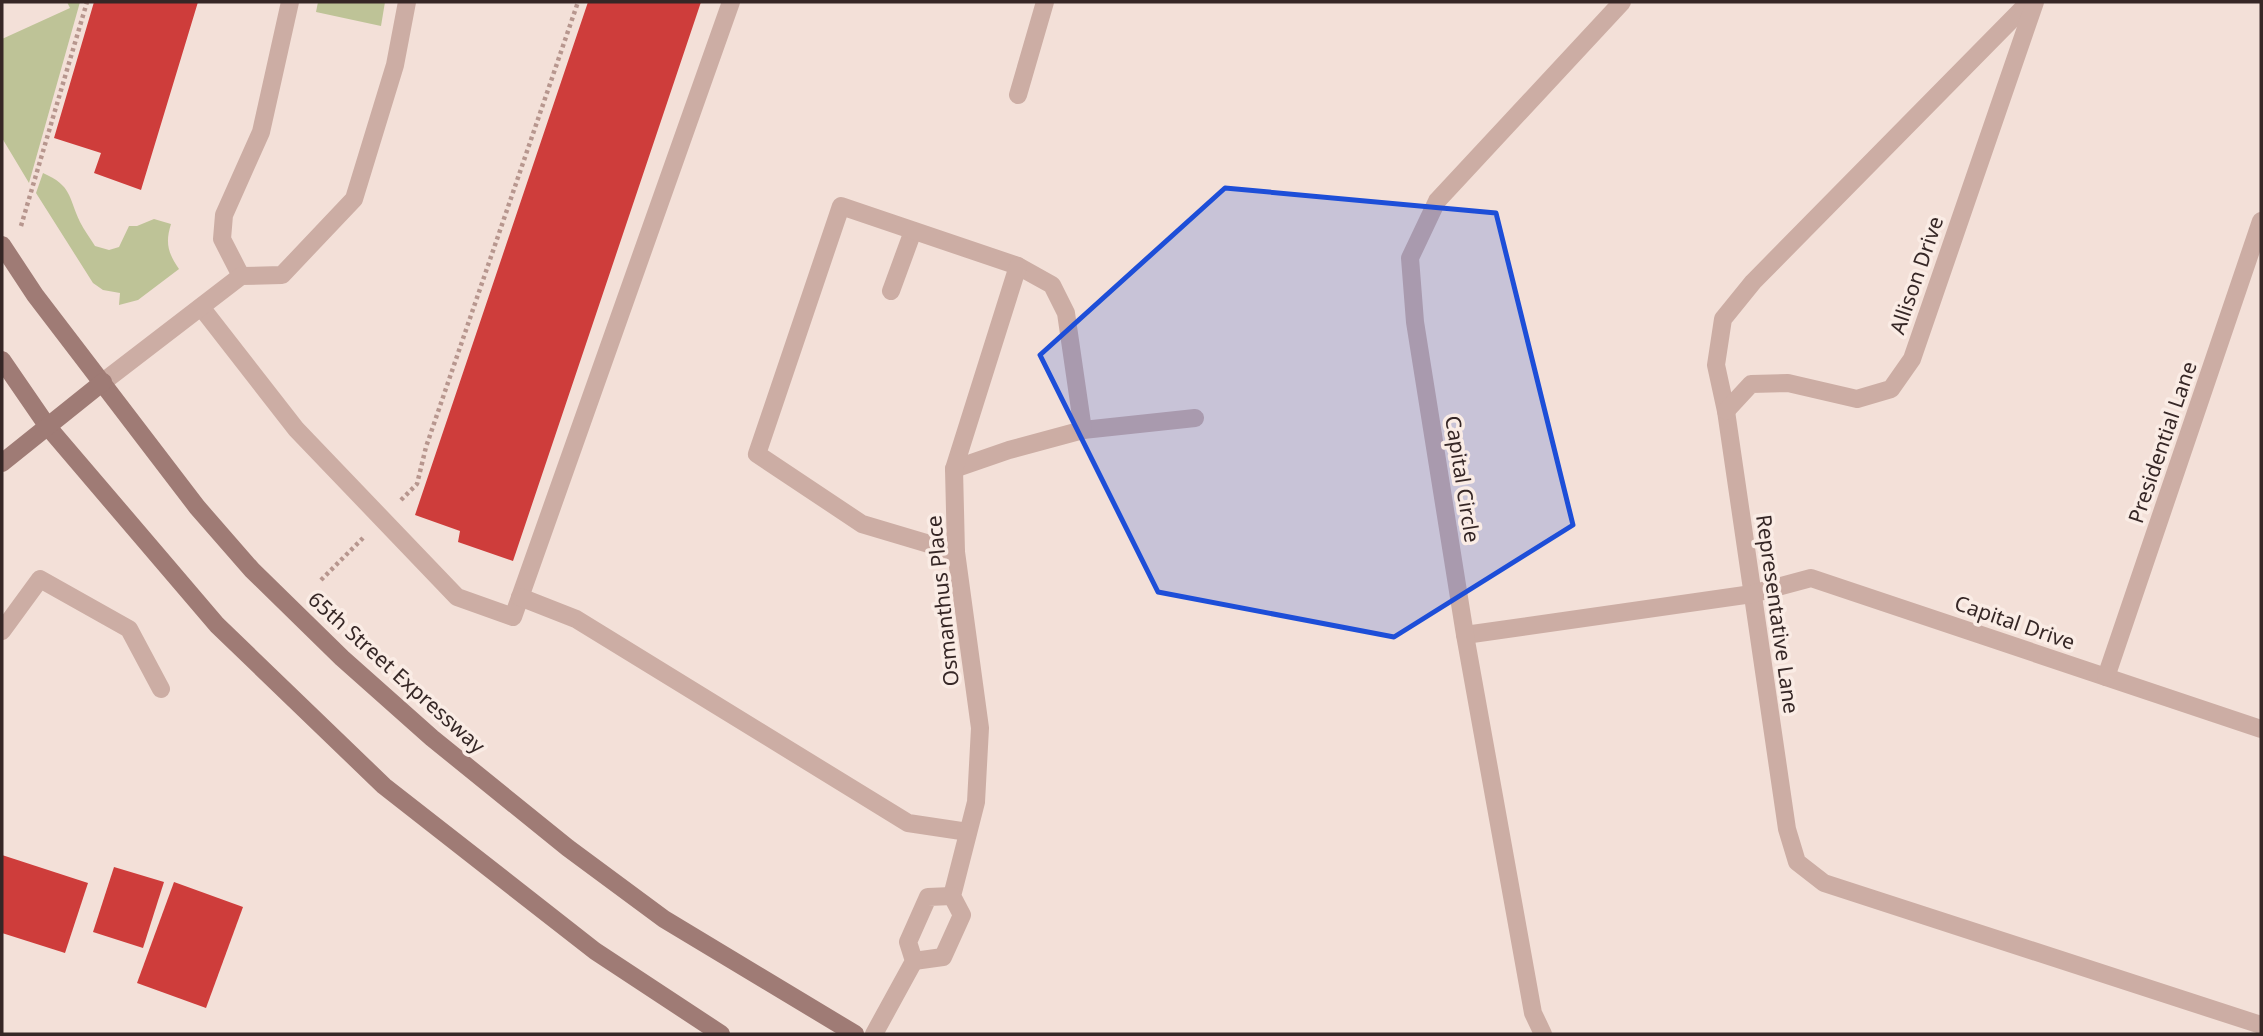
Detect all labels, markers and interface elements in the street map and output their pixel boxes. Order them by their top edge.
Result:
street label: Allison Drive [1883,212,1949,338]
street label: Presidential Lane [2121,357,2203,527]
street label: Capital Circle [1439,414,1487,544]
street label: Representative Lane [1750,513,1806,715]
street label: Osmanthus Place [919,514,965,688]
street label: 65th Street Expressway [303,585,492,759]
street label: Capital Drive [1951,588,2079,656]

